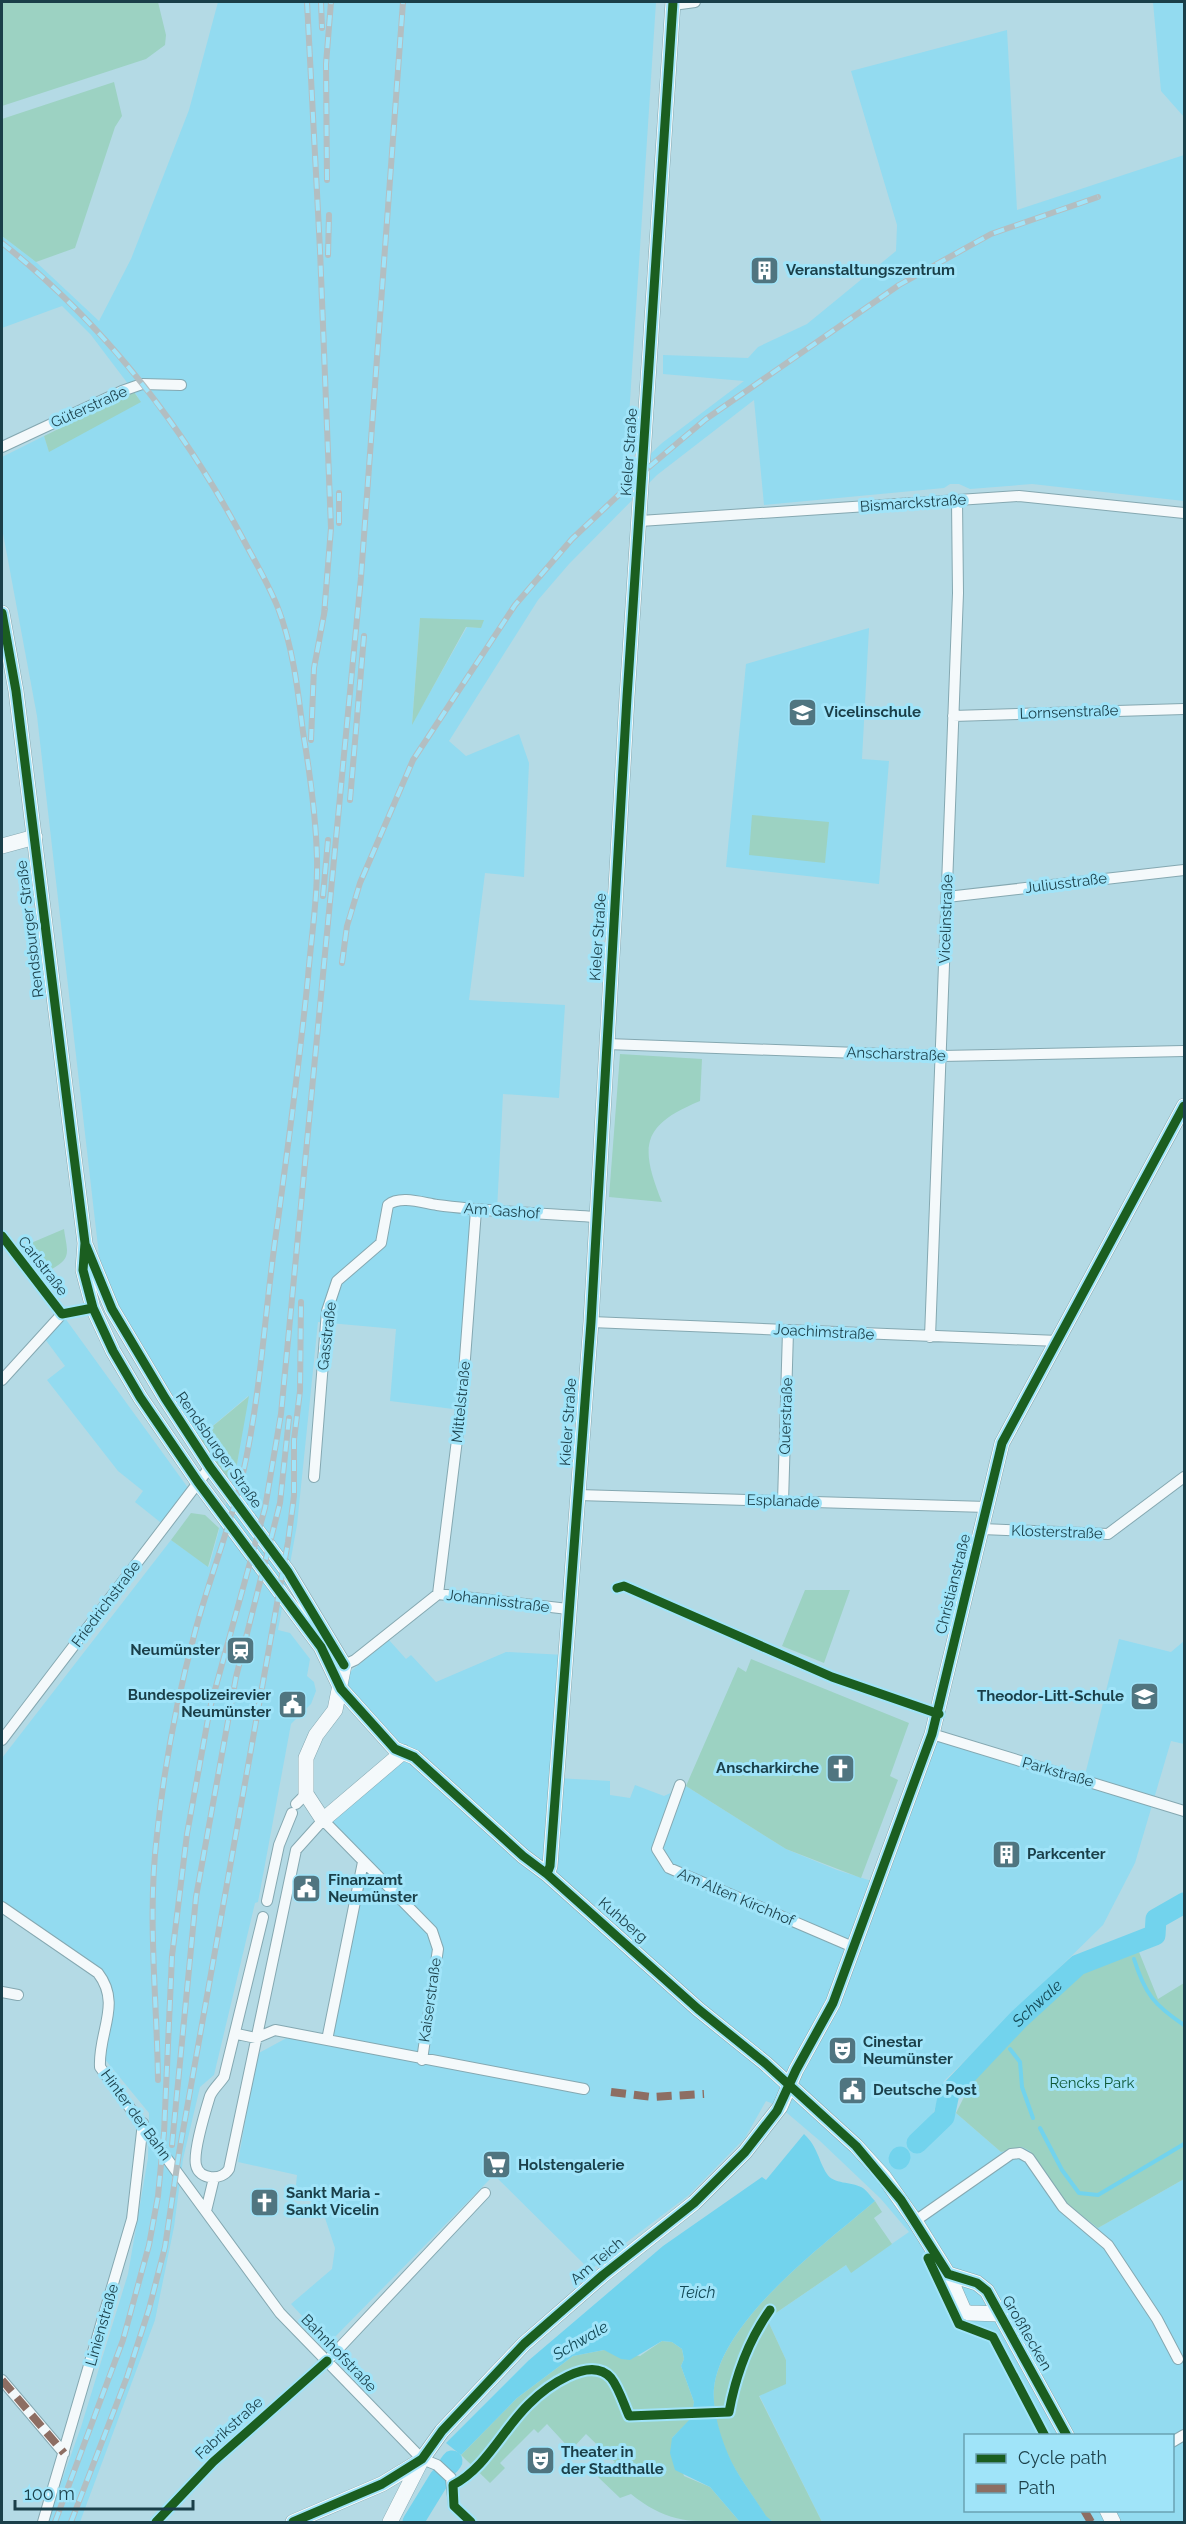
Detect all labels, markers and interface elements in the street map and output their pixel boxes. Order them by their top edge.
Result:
building icon: Veranstaltungszentrum [749,254,781,286]
place label: Veranstaltungszentrum [786,261,955,279]
street label: Güterstraße [48,382,130,432]
street label: Kieler Straße [617,407,641,496]
street label: Bismarckstraße [859,490,967,516]
school or university icon: Vicelinschule [787,696,819,728]
street label: Lornsenstraße [1019,701,1119,723]
place label: Vicelinschule [824,703,921,721]
street label: Rendsburger Straße [13,859,47,999]
street label: Juliusstraße [1024,869,1108,897]
street label: Vicelinstraße [935,874,957,964]
street label: Kieler Straße [586,892,610,981]
street label: Anscharstraße [846,1043,946,1065]
street label: Am Gashof [463,1199,542,1223]
street label: Carlstraße [14,1233,72,1299]
street label: Gasstraße [314,1301,340,1371]
street label: Joachimstraße [773,1320,875,1344]
street label: Mittelstraße [448,1360,474,1444]
street label: Kieler Straße [556,1377,580,1466]
street label: Querstraße [776,1377,796,1455]
street label: Rendsburger Straße [172,1388,266,1512]
street label: Esplanade [746,1491,820,1511]
street label: Klosterstraße [1011,1521,1103,1543]
street label: Christianstraße [932,1532,974,1636]
street label: Friedrichstraße [68,1557,144,1651]
street label: Johannisstraße [445,1586,551,1616]
station icon: Neumünster [225,1634,257,1666]
place label: Neumünster [130,1641,220,1659]
school or university icon: Theodor-Litt-Schule [1129,1680,1161,1712]
place label: Bundespolizeirevier Neumünster [128,1686,271,1721]
place label: Theodor-Litt-Schule [977,1687,1124,1705]
public building icon: Bundespolizeirevier Neumünster [276,1688,308,1720]
church icon: Anscharkirche [824,1752,856,1784]
street label: Parkstraße [1020,1753,1096,1791]
place label: Anscharkirche [716,1759,819,1777]
building icon: Parkcenter [990,1838,1022,1870]
place label: Parkcenter [1027,1845,1106,1863]
street label: Am Alten Kirchhof [675,1864,798,1930]
place label: Finanzamt Neumünster [328,1871,418,1906]
public building icon: Finanzamt Neumünster [291,1873,323,1905]
street label: Kuhberg [595,1894,651,1946]
street label: Kaiserstraße [415,1956,445,2043]
water label: Schwale [1007,1975,1066,2031]
place label: Cinestar Neumünster [863,2033,953,2068]
theatre icon: Cinestar Neumünster [826,2035,858,2067]
street label: Hinter der Bahn [97,2066,175,2164]
public building icon: Deutsche Post [836,2074,868,2106]
park label: Rencks Park [1050,2074,1135,2092]
place label: Deutsche Post [873,2081,977,2099]
supermarket icon: Holstengalerie [481,2149,513,2181]
place label: Holstengalerie [518,2156,624,2174]
place label: Sankt Maria - Sankt Vicelin [286,2184,380,2219]
church icon: Sankt Maria - Sankt Vicelin [249,2186,281,2218]
street label: Am Teich [567,2234,627,2288]
street label: Linienstraße [82,2282,122,2368]
water label: Teich [678,2283,716,2302]
street label: Großflecken [998,2292,1056,2374]
street label: Bahnhofstraße [297,2310,381,2396]
water label: Schwale [548,2317,612,2364]
street label: Fabrikstraße [192,2393,267,2463]
legend [964,2434,1174,2512]
place label: Theater in der Stadthalle [561,2443,664,2478]
theatre icon: Theater in der Stadthalle [524,2445,556,2477]
text: Cycle path [1018,2447,1107,2468]
scale bar [15,2473,194,2511]
text: Path [1018,2477,1055,2498]
text: 100 m [24,2483,75,2504]

